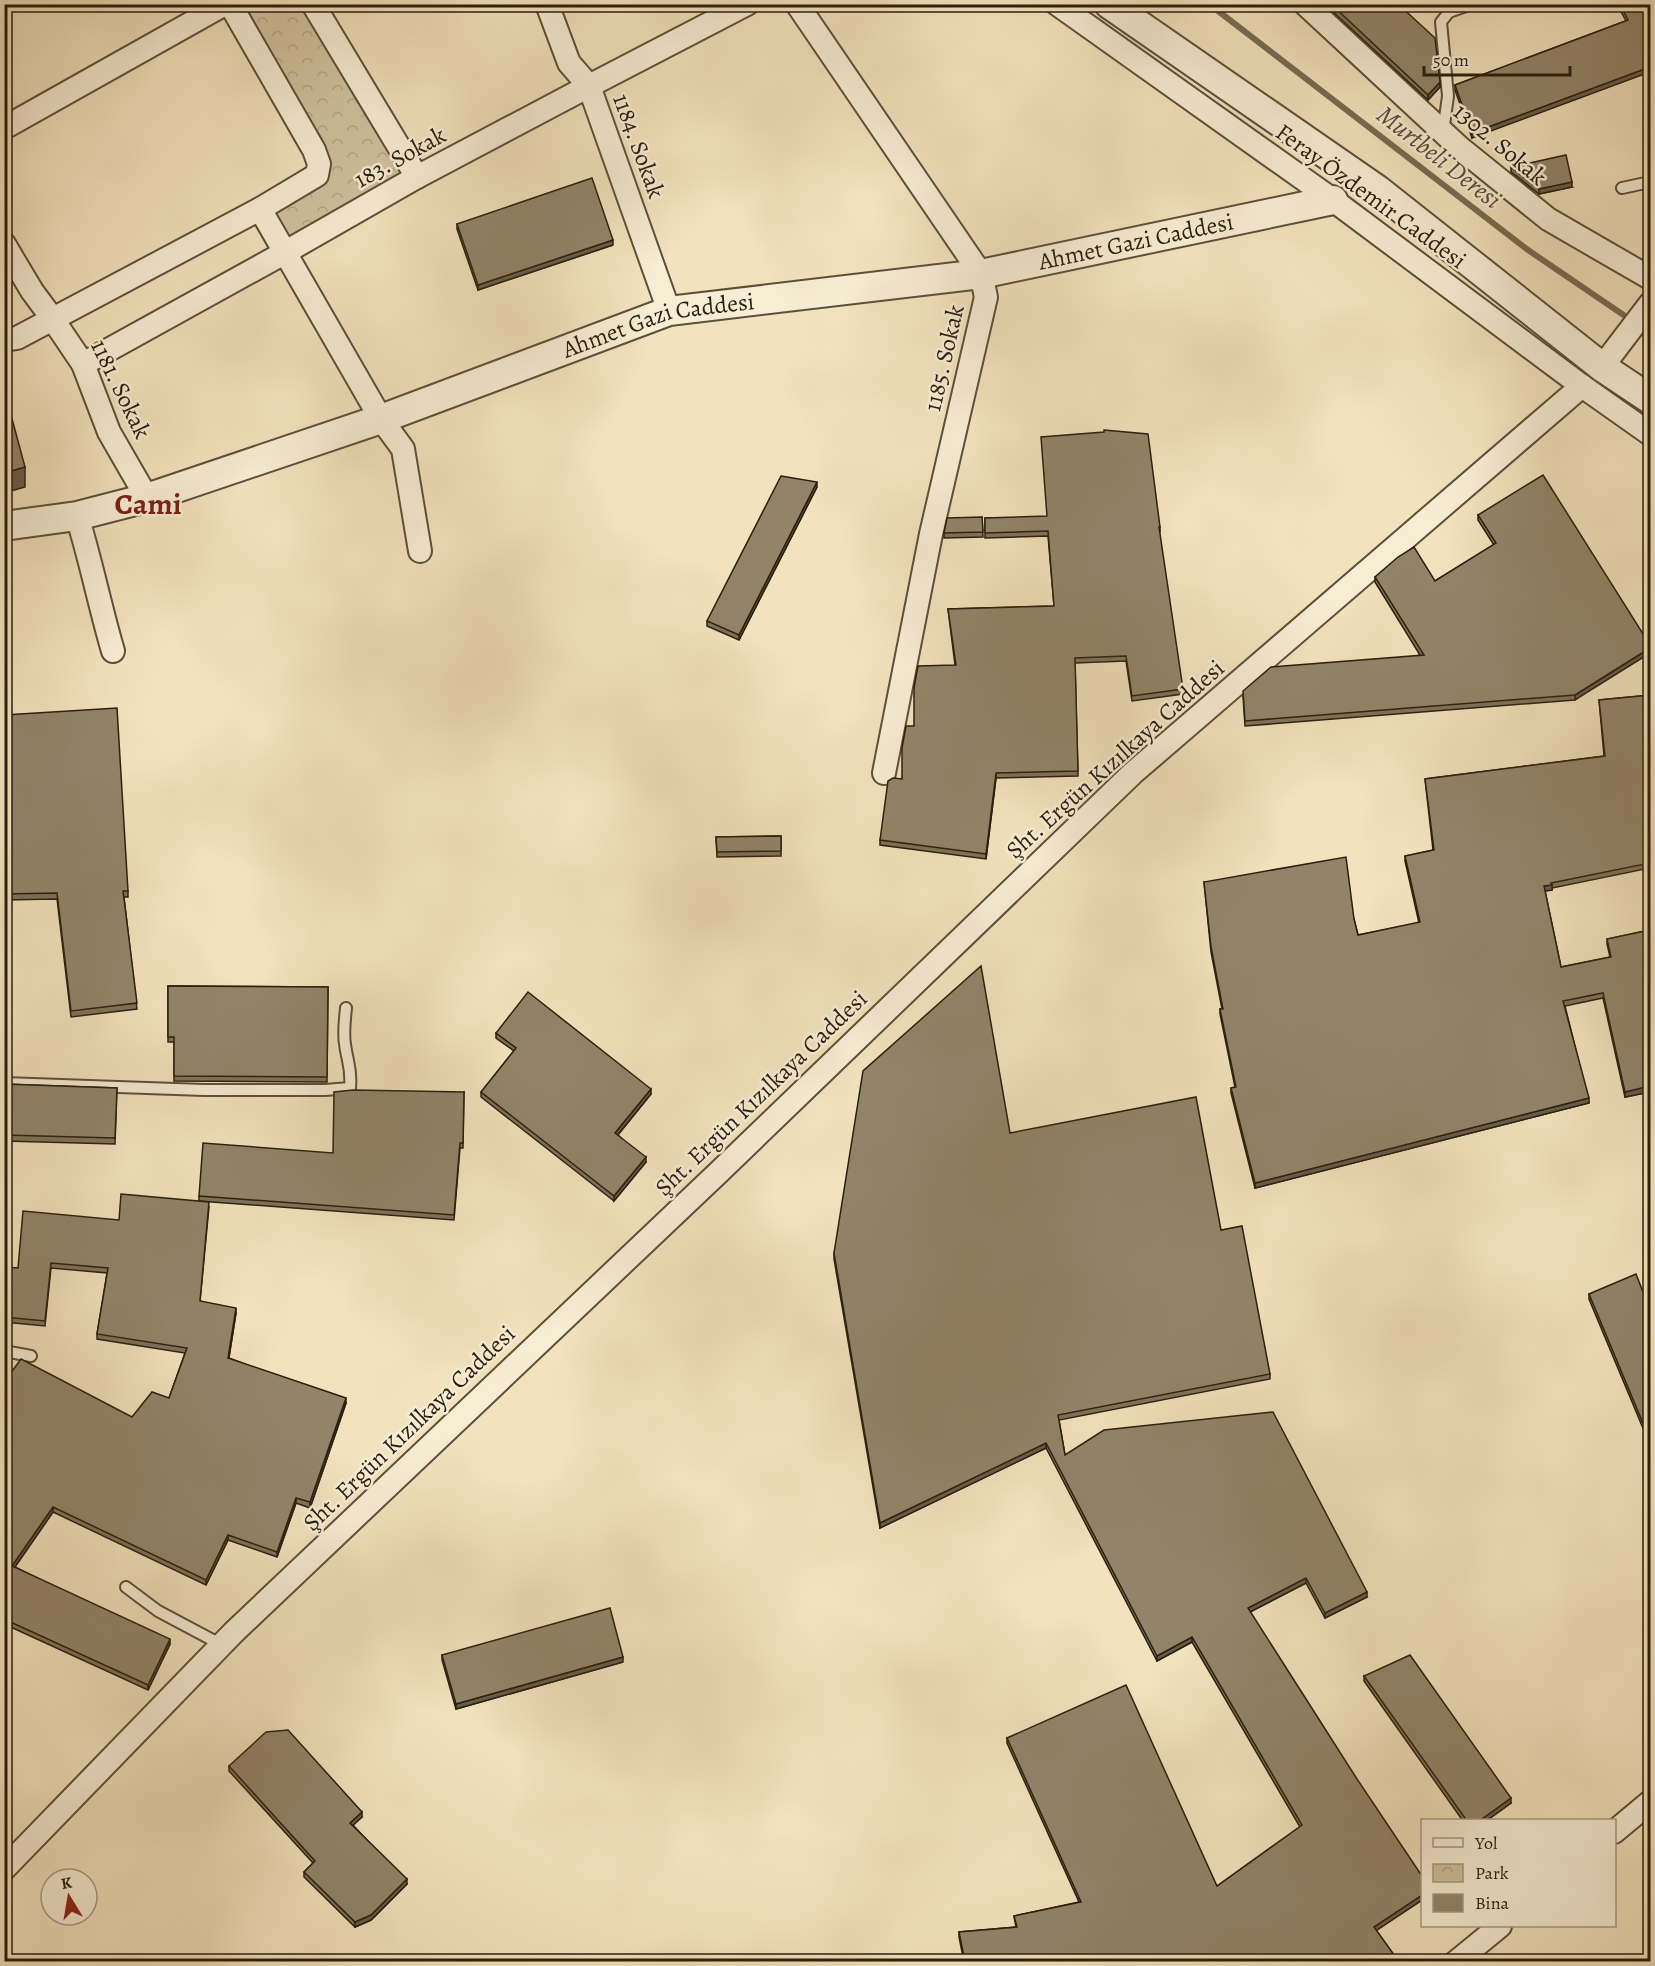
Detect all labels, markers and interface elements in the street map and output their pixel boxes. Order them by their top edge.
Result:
scale bar [1424,39,1570,77]
text: 50 m [1433,48,1469,72]
street label: 1184. Sokak [605,89,673,203]
street label: 1302. Sokak [1447,96,1554,193]
water label: Murtbeli Deresi [1369,97,1509,217]
street label: Feray Özdemir Caddesi [1269,116,1473,276]
street label: 183. Sokak [348,119,452,195]
street label: Ahmet Gazi Caddesi [1034,205,1236,278]
street label: Ahmet Gazi Caddesi [557,285,756,366]
street label: 1185. Sokak [916,301,972,415]
street label: 1181. Sokak [83,334,159,444]
district label: Cami [115,484,182,524]
street label: Şht. Ergün Kızılkaya Caddesi [999,652,1231,866]
street label: Şht. Ergün Kızılkaya Caddesi [648,983,874,1203]
street label: Şht. Ergün Kızılkaya Caddesi [296,1318,522,1538]
legend [1421,1819,1616,1927]
text: Yol [1474,1831,1498,1855]
text: Park [1475,1861,1509,1885]
north arrow [39,1867,99,1927]
text: K [59,1871,74,1895]
text: Bina [1475,1891,1510,1915]

